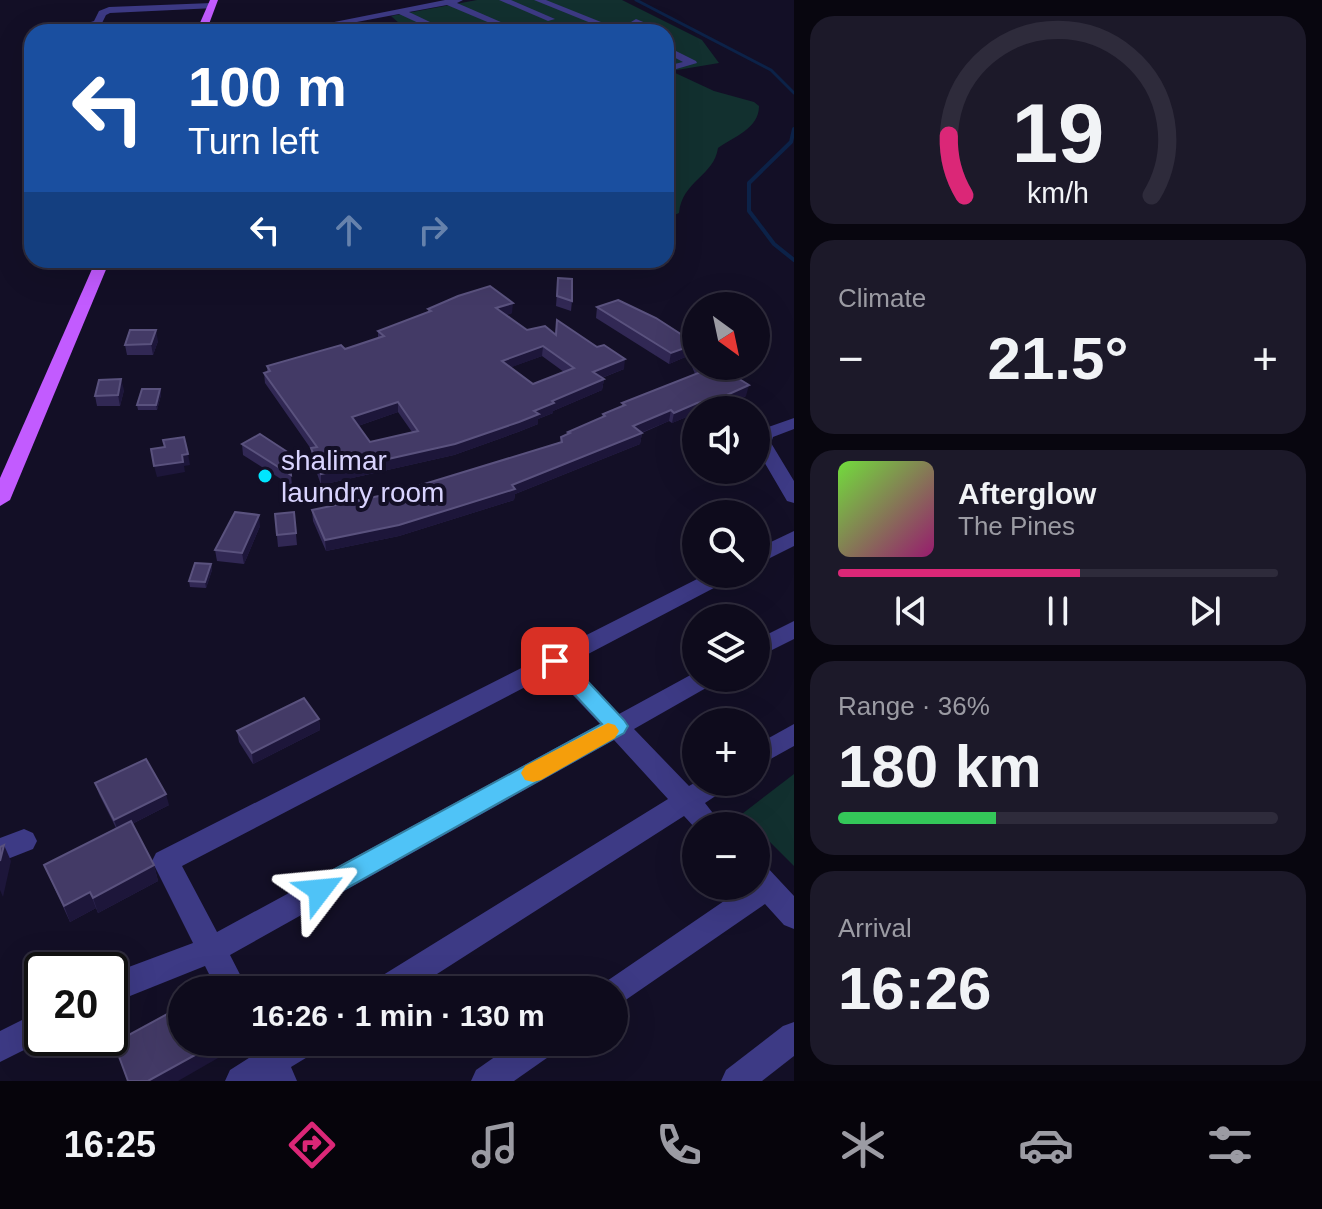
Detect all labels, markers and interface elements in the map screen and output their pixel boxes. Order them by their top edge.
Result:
text: 100 m [188,55,347,118]
icon: left [56,56,160,160]
text: 19 [1012,87,1104,180]
text: Turn left [188,121,319,162]
text: km/h [1027,177,1089,209]
icon: left [243,208,287,252]
icon: ahead [327,208,371,252]
icon: right [411,208,455,252]
text: Climate [838,283,926,313]
north arrow [682,292,770,380]
map controls [682,292,770,900]
text: 21.5° [988,325,1128,392]
text: − [838,334,864,383]
text: + [1252,334,1278,383]
button: sound [682,396,770,484]
place label: shalimar laundry room [281,445,444,508]
marker: shalimar laundry room [256,467,274,485]
text: Afterglow [958,477,1096,510]
button: search [682,500,770,588]
text: The Pines [958,511,1075,541]
icon: previous [889,589,933,633]
icon: pause [1036,589,1080,633]
icon: next [1183,589,1227,633]
button: layers [682,604,770,692]
pin [521,627,589,695]
icon: arrive [533,639,577,683]
text: Range · 36% [838,691,990,721]
button: + [682,708,770,796]
text: 180 km [838,733,1042,800]
button: − [682,812,770,900]
position arrow [278,848,362,932]
text: Arrival [838,913,912,943]
speed limit sign: 20 [24,952,128,1056]
text: 16:26 [838,955,991,1022]
text: 16:26 · 1 min · 130 m [251,999,545,1032]
icon: directions [284,1117,340,1173]
icon: music [467,1117,523,1173]
icon: phone [651,1117,707,1173]
icon: climate [835,1117,891,1173]
icon: car [1018,1117,1074,1173]
icon: filters [1202,1117,1258,1173]
text: 16:25 [64,1124,156,1165]

